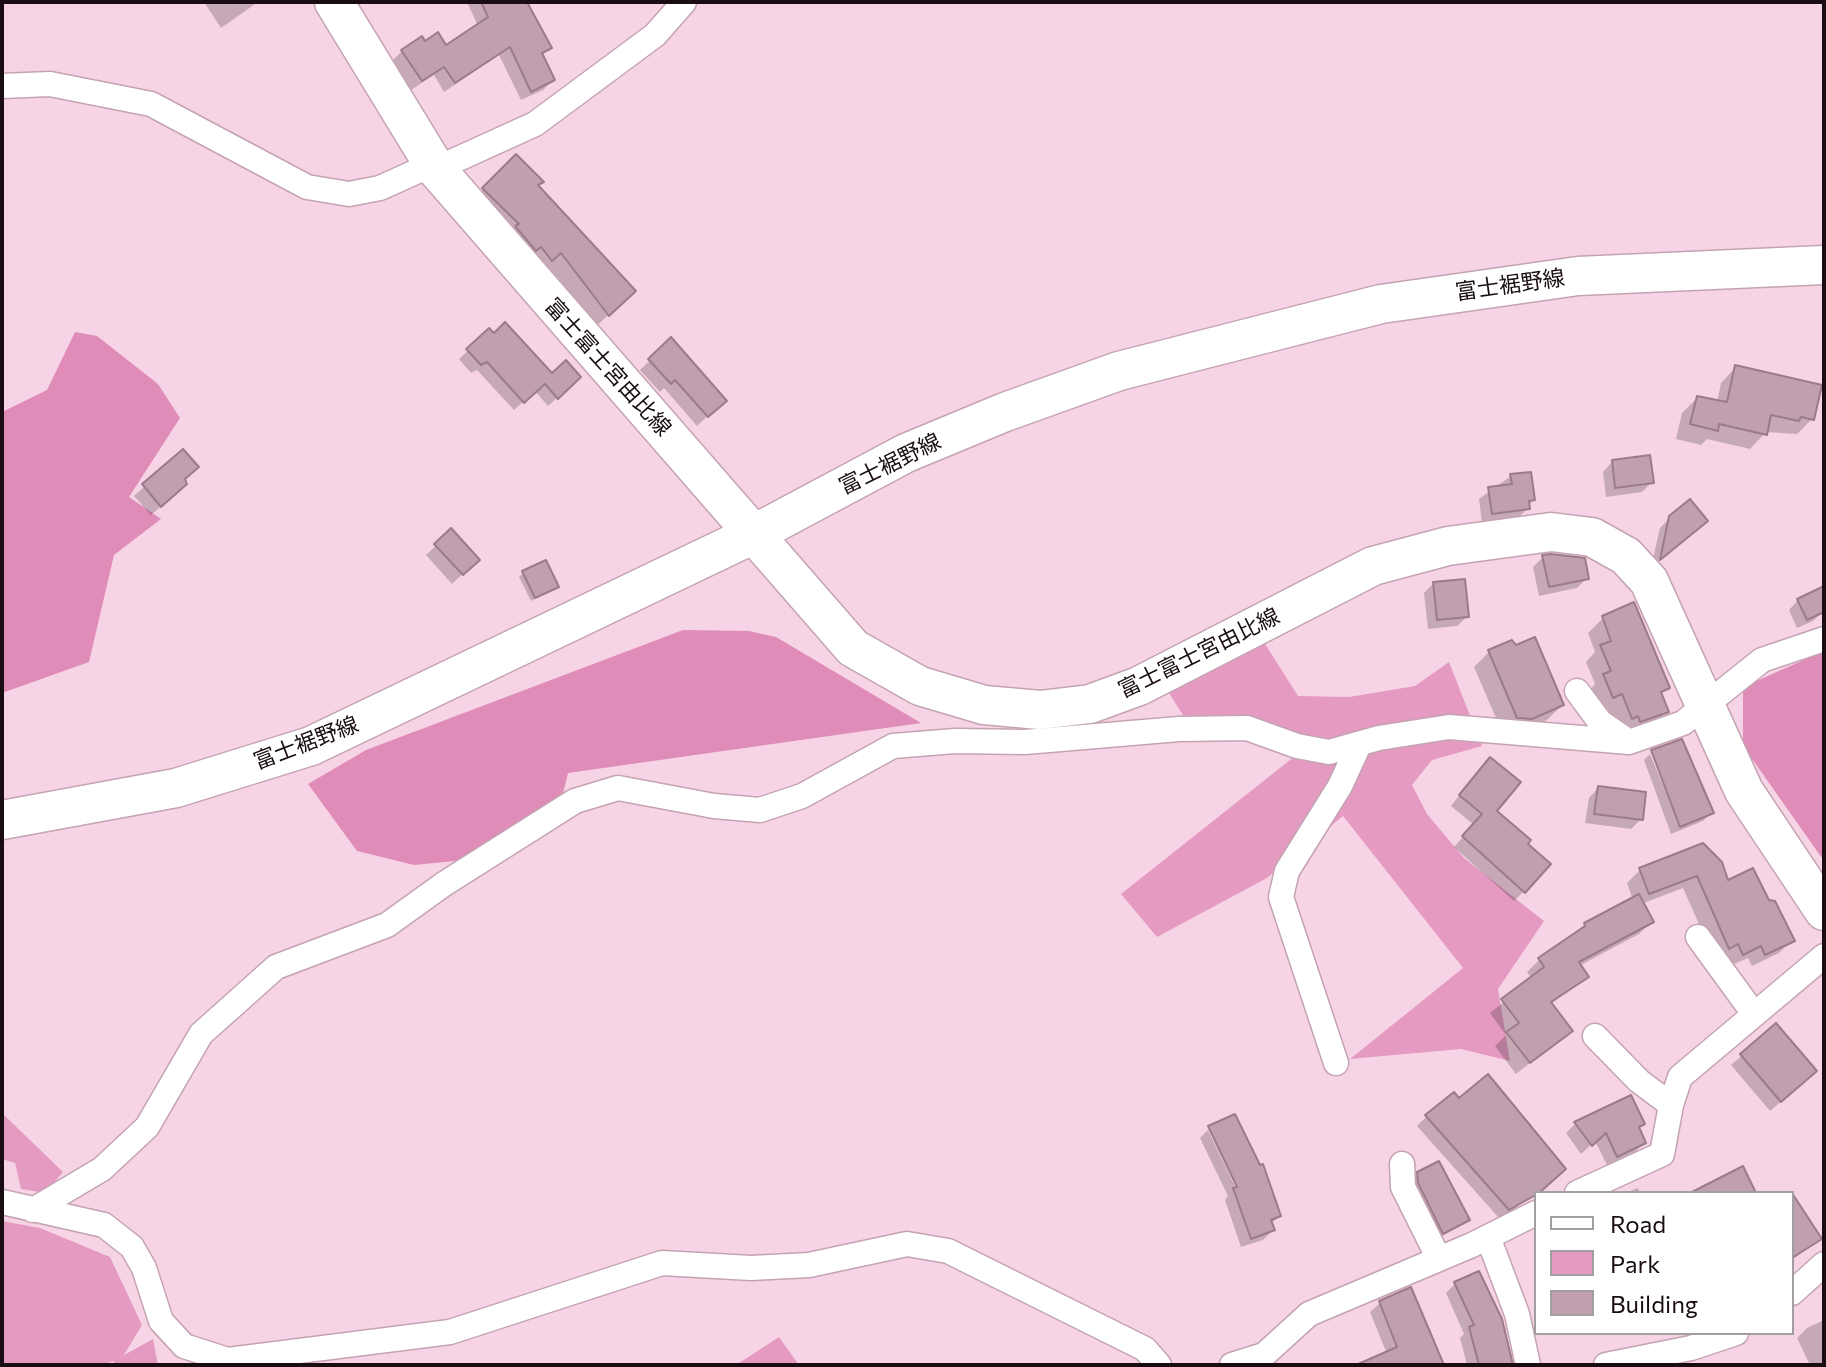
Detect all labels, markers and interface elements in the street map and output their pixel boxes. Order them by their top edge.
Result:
street label: 富士裾野線 [1454,264,1566,306]
street label: 富士富士宮由比線 [539,293,677,441]
street label: 富士裾野線 [835,428,945,500]
street label: 富士富士宮由比線 [1114,603,1284,703]
street label: 富士裾野線 [250,711,362,775]
legend [1534,1191,1794,1335]
text: Road [1610,1209,1666,1238]
text: Park [1610,1249,1660,1278]
text: Building [1610,1289,1698,1318]

